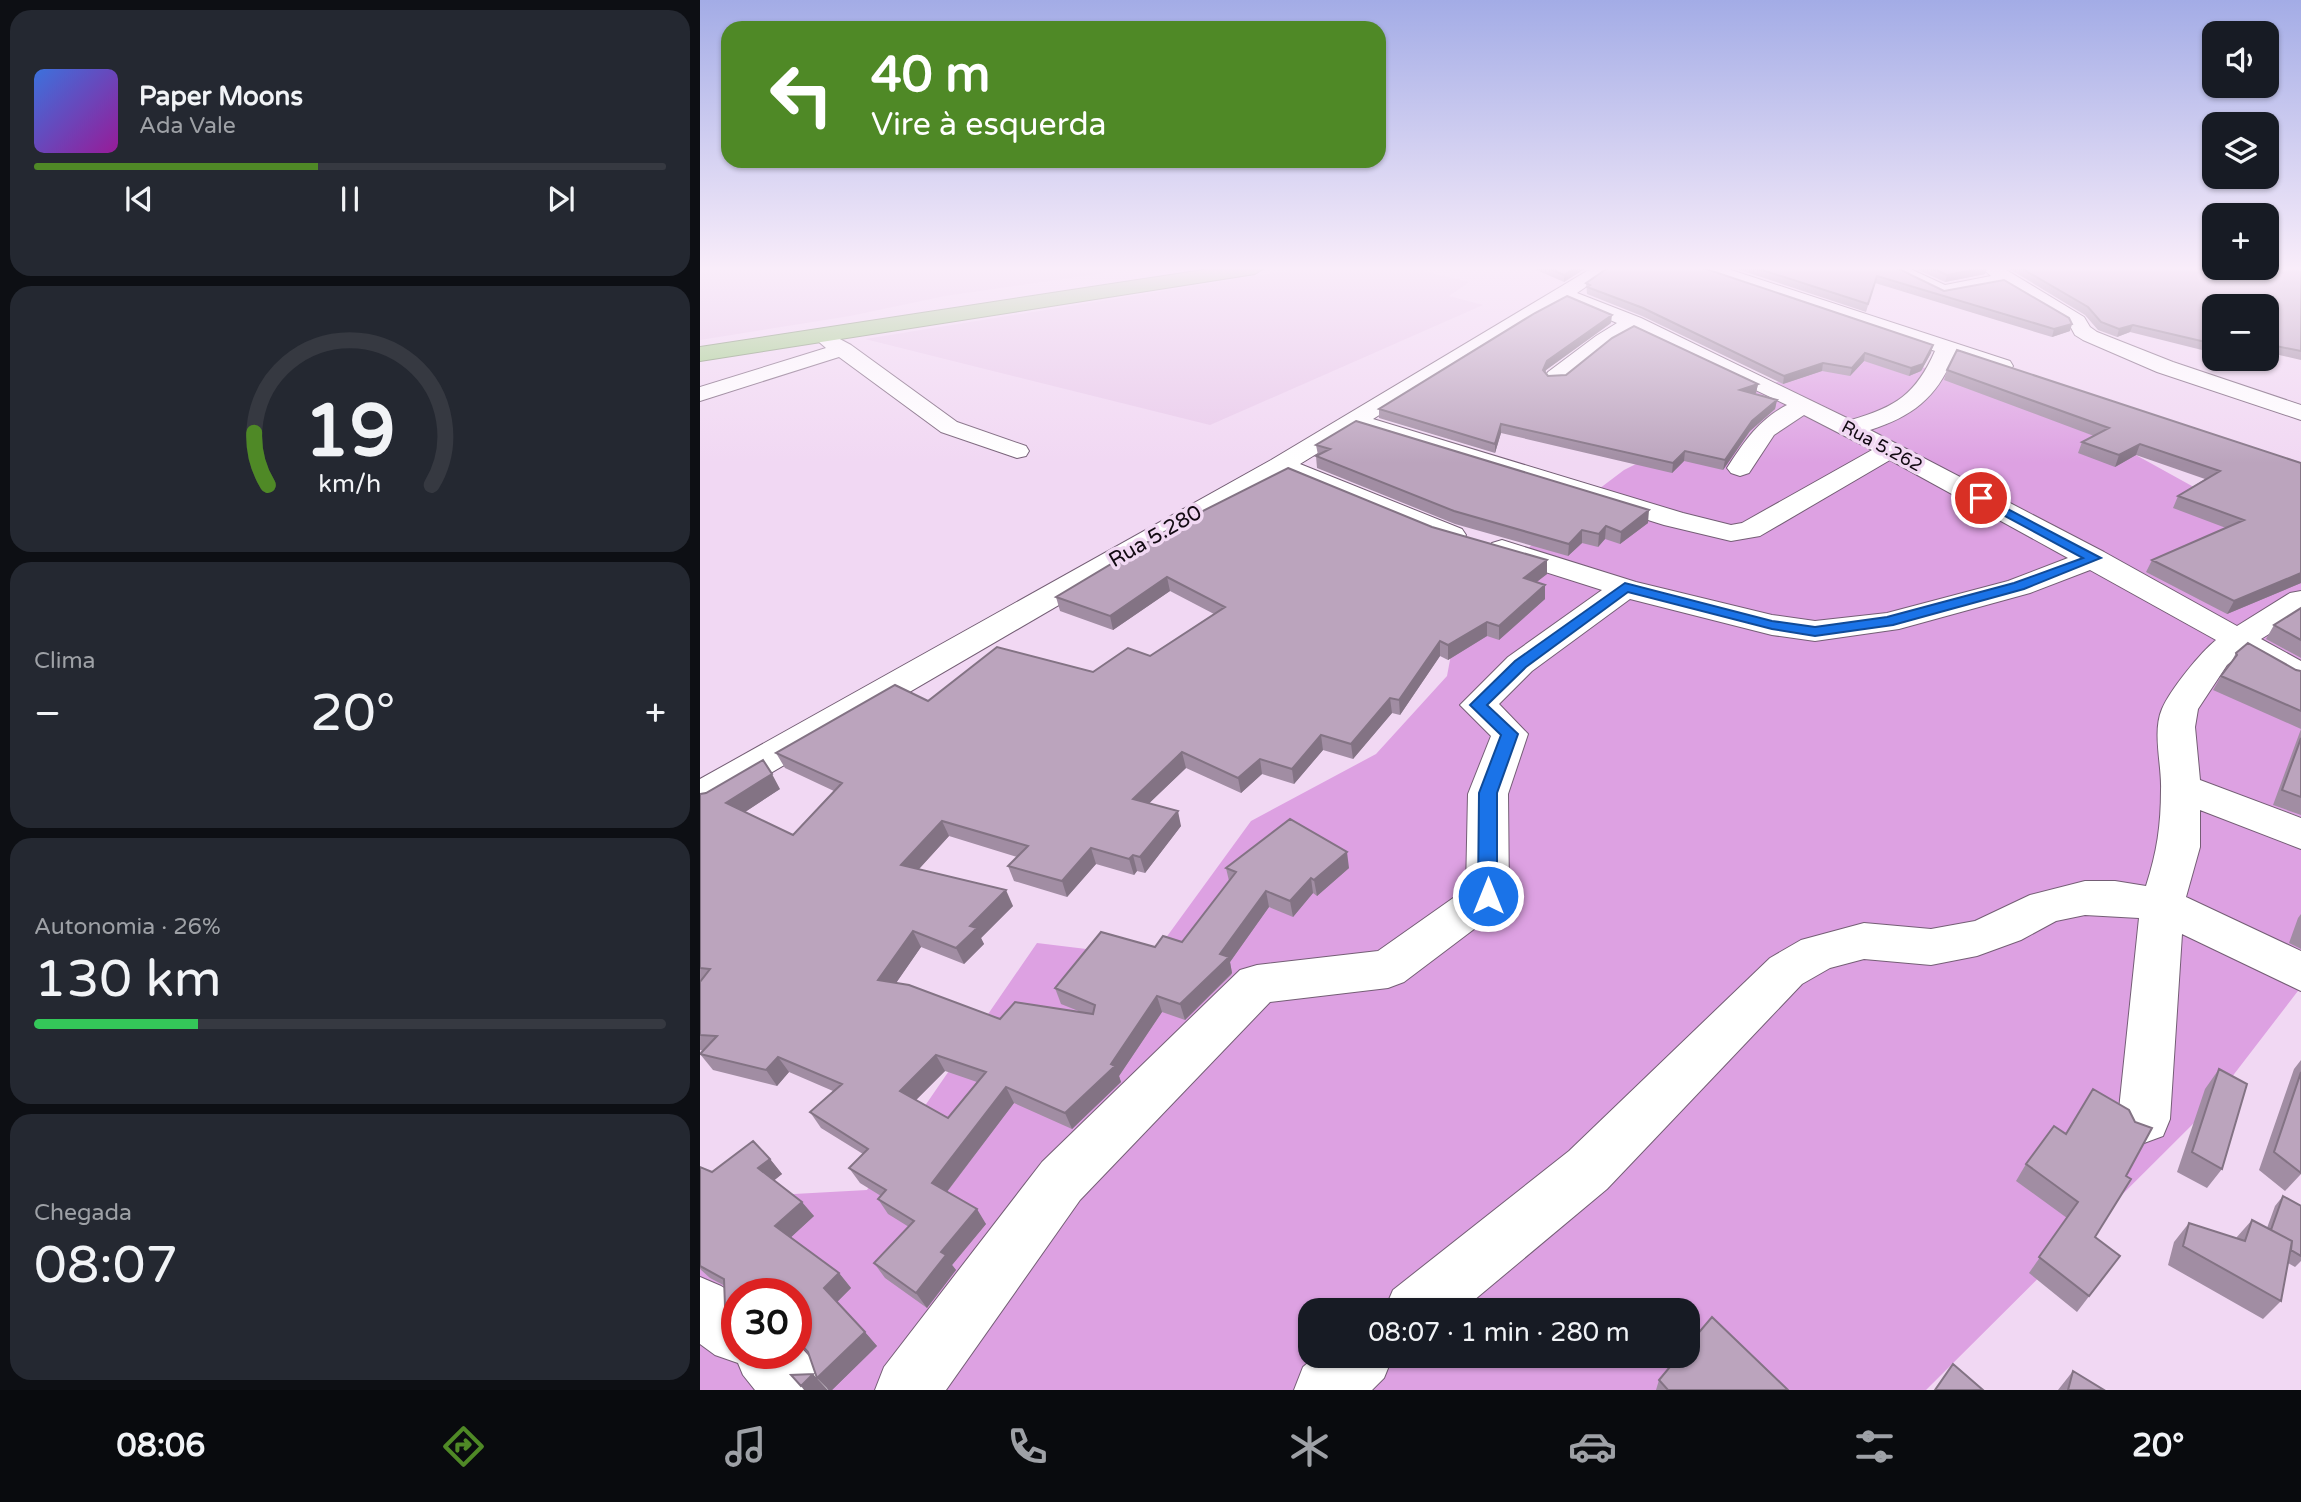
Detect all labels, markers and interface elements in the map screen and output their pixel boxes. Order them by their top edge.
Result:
map controls [2202,21,2279,371]
button: sound [2202,21,2279,98]
text: 40 m [871,46,990,105]
icon: left [756,49,847,140]
text: Paper Moons [139,81,303,112]
text: Vire à esquerda [871,106,1107,144]
text: Ada Vale [139,112,236,140]
button: layers [2202,112,2279,189]
icon: previous [120,180,158,218]
icon: pause [331,180,369,218]
icon: next [542,180,580,218]
button: + [2202,203,2279,280]
button: − [2202,294,2279,371]
text: 19 [304,388,396,476]
street label: Rua 5.262 [1838,416,1926,476]
pin [1951,468,2011,528]
text: km/h [319,469,381,499]
icon: arrive [1962,479,2000,517]
street label: Rua 5.280 [1104,500,1206,573]
text: Clima [34,647,95,675]
text: 20° [310,682,395,745]
text: − [34,691,61,737]
text: + [645,691,666,737]
position arrow [1451,859,1525,933]
text: Autonomia · 26% [34,913,221,941]
text: 130 km [34,948,222,1011]
text: Chegada [34,1199,132,1227]
text: 08:07 [34,1234,178,1297]
speed limit sign: 30 [721,1278,812,1369]
text: 08:07 · 1 min · 280 m [1368,1317,1630,1348]
icon: directions [439,1422,488,1471]
icon: music [721,1422,770,1471]
icon: phone [1003,1422,1052,1471]
icon: climate [1285,1422,1334,1471]
icon: car [1568,1422,1617,1471]
icon: filters [1850,1422,1899,1471]
text: 08:06 [117,1427,205,1465]
text: 20° [2132,1427,2184,1465]

